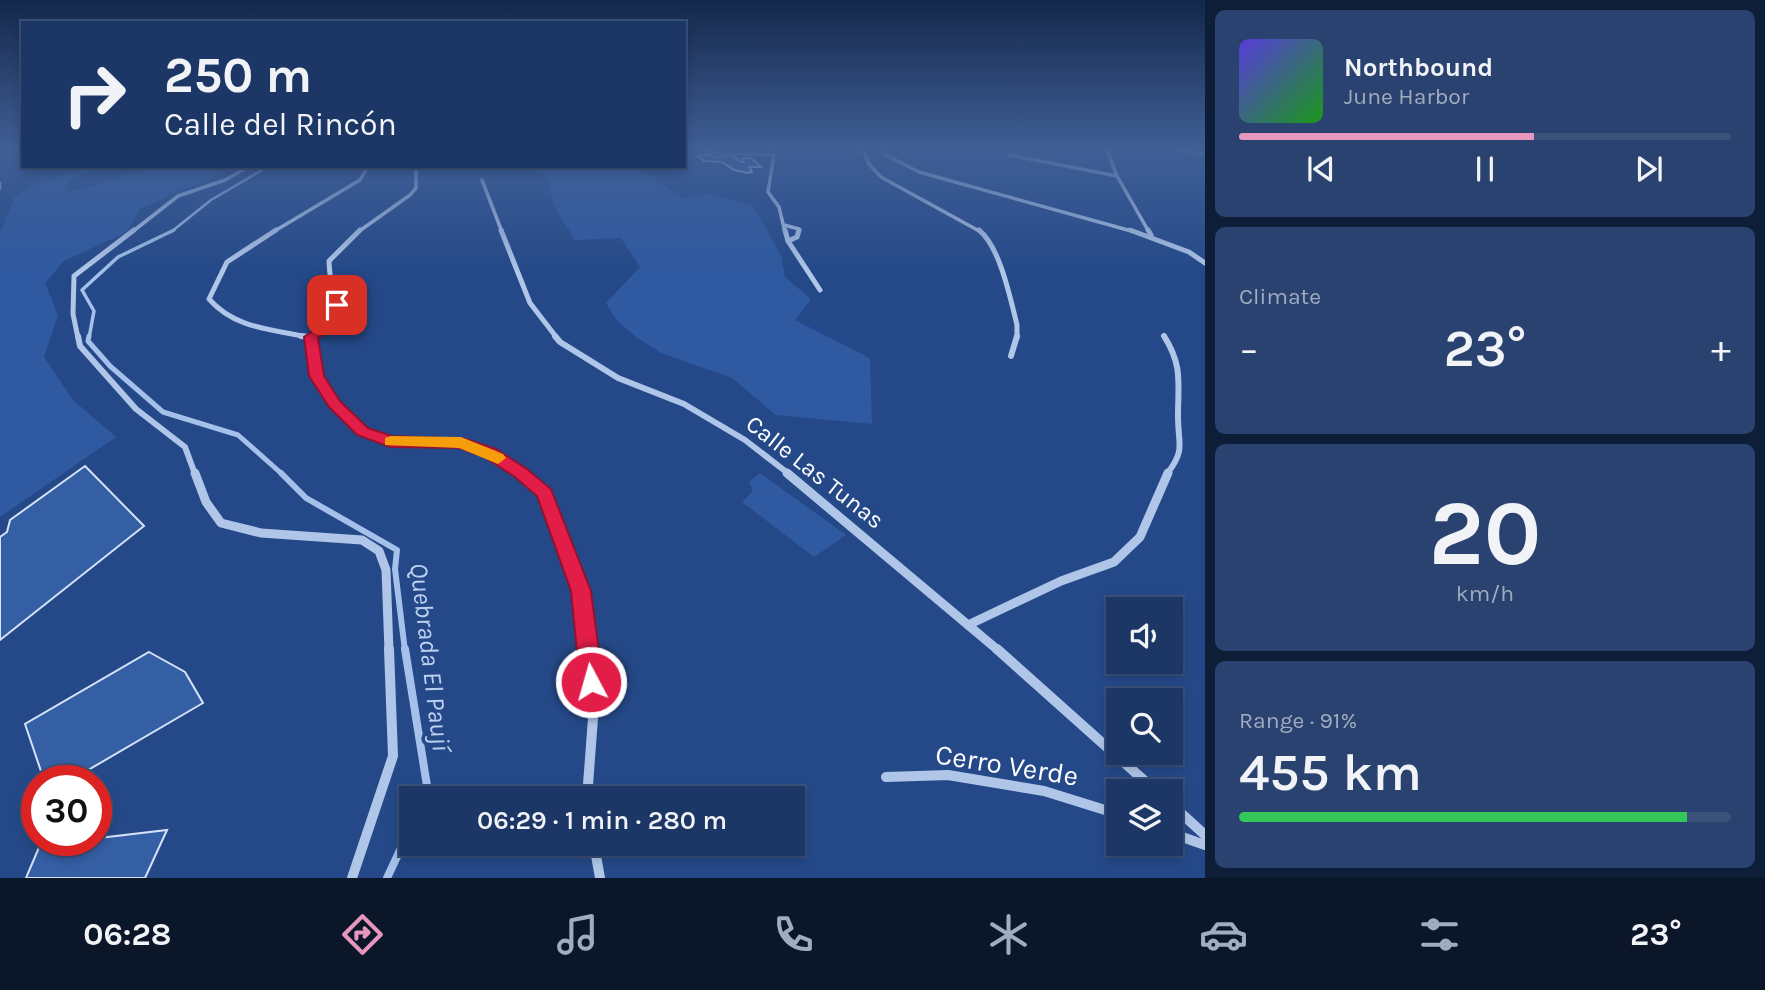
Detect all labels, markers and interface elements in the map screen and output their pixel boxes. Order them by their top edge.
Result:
text: 250 m [164,47,312,104]
icon: right [49,49,140,140]
text: Northbound [1344,52,1493,83]
text: June Harbor [1344,83,1469,110]
text: Calle del Rincón [164,106,397,143]
icon: previous [1302,150,1340,188]
icon: pause [1466,150,1504,188]
icon: next [1630,150,1668,188]
pin [307,275,367,335]
text: Climate [1239,283,1321,310]
icon: arrive [318,286,356,324]
text: 23° [1444,318,1526,379]
text: − [1239,327,1259,372]
text: + [1711,327,1731,372]
street label: Calle Las Tunas [740,409,890,535]
text: 20 [1429,481,1541,587]
water label: Quebrada El Paují [403,561,457,756]
text: km/h [1456,580,1514,607]
map controls [1106,597,1183,856]
button: sound [1106,597,1183,674]
position arrow [554,645,628,719]
button: search [1106,688,1183,765]
text: Range · 91% [1239,707,1357,734]
street label: Cerro Verde [933,737,1081,793]
text: 455 km [1239,742,1422,803]
speed limit sign: 30 [21,765,112,856]
button: layers [1106,779,1183,856]
text: 06:29 · 1 min · 280 m [477,805,727,836]
icon: directions [338,910,387,959]
icon: music [553,910,602,959]
icon: phone [769,910,818,959]
icon: climate [984,910,1033,959]
icon: car [1199,910,1248,959]
icon: filters [1415,910,1464,959]
text: 06:28 [83,916,172,953]
text: 23° [1630,916,1682,953]

